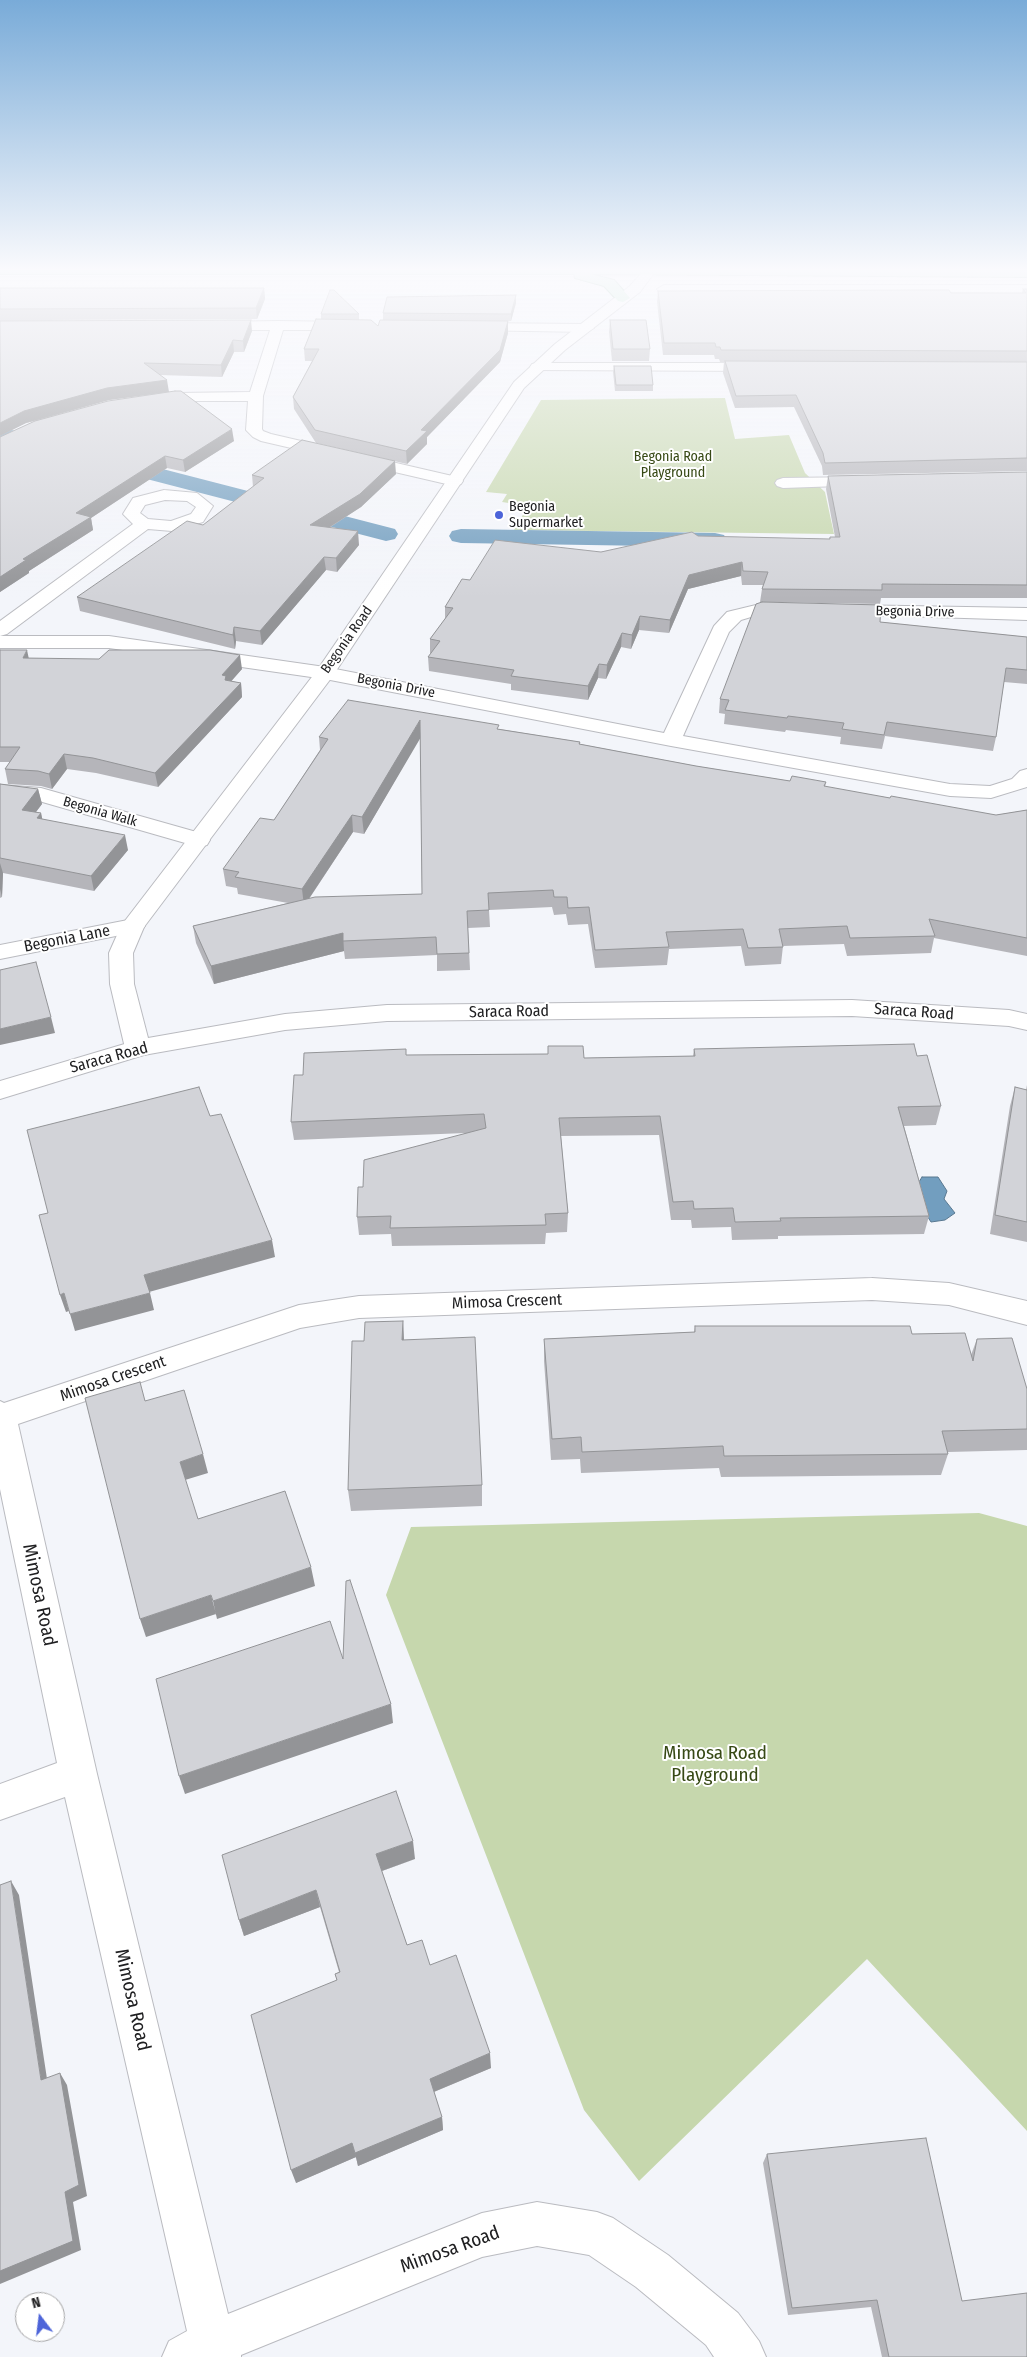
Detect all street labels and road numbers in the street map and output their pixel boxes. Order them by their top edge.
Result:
street label: Begonia Road [318,603,376,677]
street label: Begonia Drive [875,603,955,621]
street label: Begonia Drive [356,670,436,702]
street label: Begonia Walk [61,793,139,831]
street label: Begonia Lane [22,921,112,957]
street label: Saraca Road [873,1000,955,1024]
street label: Saraca Road [469,1002,549,1022]
street label: Saraca Road [68,1038,150,1078]
street label: Mimosa Crescent [452,1290,562,1314]
street label: Mimosa Crescent [58,1352,168,1406]
street label: Mimosa Road [17,1542,61,1648]
street label: Mimosa Road [109,1947,155,2053]
street label: Mimosa Road [397,2221,503,2279]

